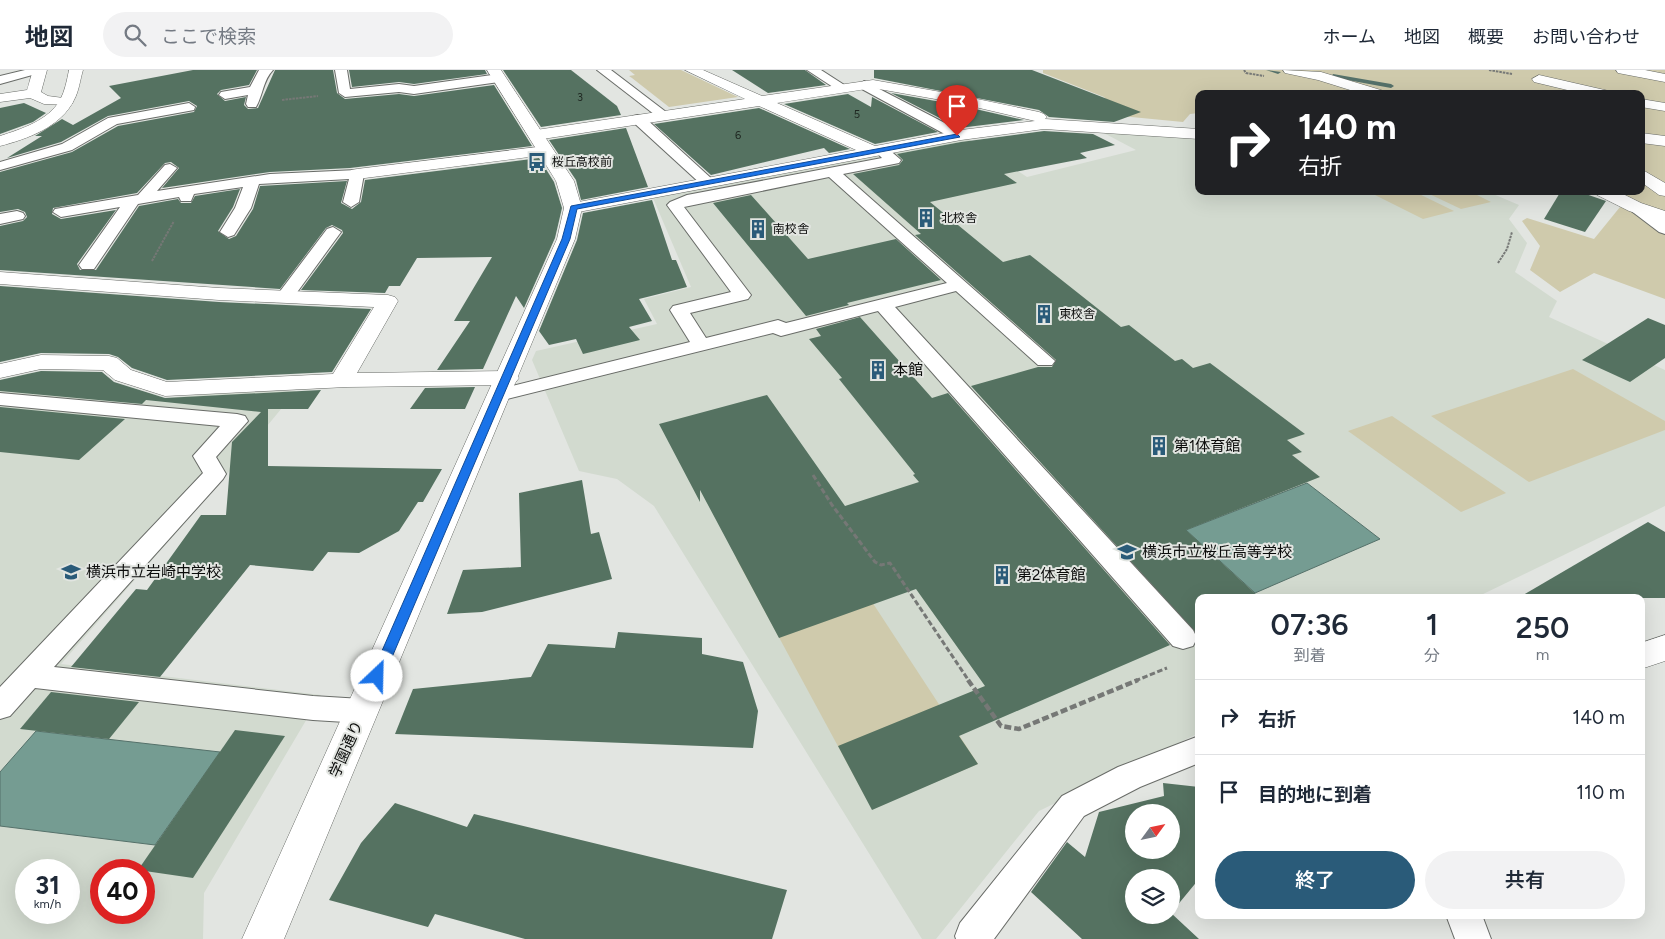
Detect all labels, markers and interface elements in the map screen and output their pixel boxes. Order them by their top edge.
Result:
search box [103,12,453,57]
icon: search [121,21,149,49]
text: 地図 [25,22,73,51]
text: ここで検索 [161,25,256,48]
text: ホーム [1323,26,1376,48]
text: 地図 [1404,26,1440,48]
text: 概要 [1468,26,1504,48]
text: お問い合わせ [1532,26,1640,48]
pin [936,85,978,136]
house number: 3 [577,91,583,104]
icon: arrive [943,92,971,120]
text: 140 m [1298,106,1396,148]
house number: 5 [854,108,860,121]
icon: right [1215,110,1280,175]
house number: 6 [735,129,741,142]
bus stop icon: 桜丘高校前 [526,151,548,173]
text: 右折 [1298,153,1342,180]
place label: 桜丘高校前 [552,155,612,169]
building icon: 北校舎 [915,207,937,229]
place label: 北校舎 [941,211,977,225]
building icon: 南校舎 [747,218,769,240]
place label: 南校舎 [773,222,809,236]
building icon: 東校舎 [1033,303,1055,325]
place label: 東校舎 [1059,307,1095,321]
building icon: 本館 [867,359,889,381]
place label: 本館 [893,361,923,379]
building icon: 第1体育館 [1148,435,1170,457]
place label: 第1体育館 [1174,437,1240,455]
school or university icon: 横浜市立桜丘高等学校 [1116,541,1138,563]
place label: 横浜市立桜丘高等学校 [1142,543,1292,561]
school or university icon: 横浜市立岩崎中学校 [60,561,82,583]
place label: 横浜市立岩崎中学校 [86,563,221,581]
building icon: 第2体育館 [991,564,1013,586]
place label: 第2体育館 [1017,566,1085,584]
text: 07:36 [1271,606,1349,643]
text: 1 [1426,606,1438,643]
text: 250 [1516,609,1569,646]
text: m [1536,645,1549,664]
text: 到着 [1294,646,1326,665]
text: 分 [1424,646,1440,665]
position arrow [350,649,402,701]
icon: right [1215,703,1243,731]
text: 140 m [1572,706,1625,729]
text: 右折 [1258,708,1296,731]
street label: 学園通り [326,718,366,780]
icon: arrive [1215,778,1243,806]
text: 110 m [1576,781,1625,804]
text: 目的地に到着 [1258,783,1372,806]
north arrow [1125,804,1180,859]
map controls [1125,804,1180,924]
button: 終了 [1215,851,1415,909]
button: 共有 [1425,851,1625,909]
speed limit sign: 40 [90,859,155,924]
button: layers [1125,869,1180,924]
text: 31 [35,870,60,900]
text: km/h [34,897,61,911]

